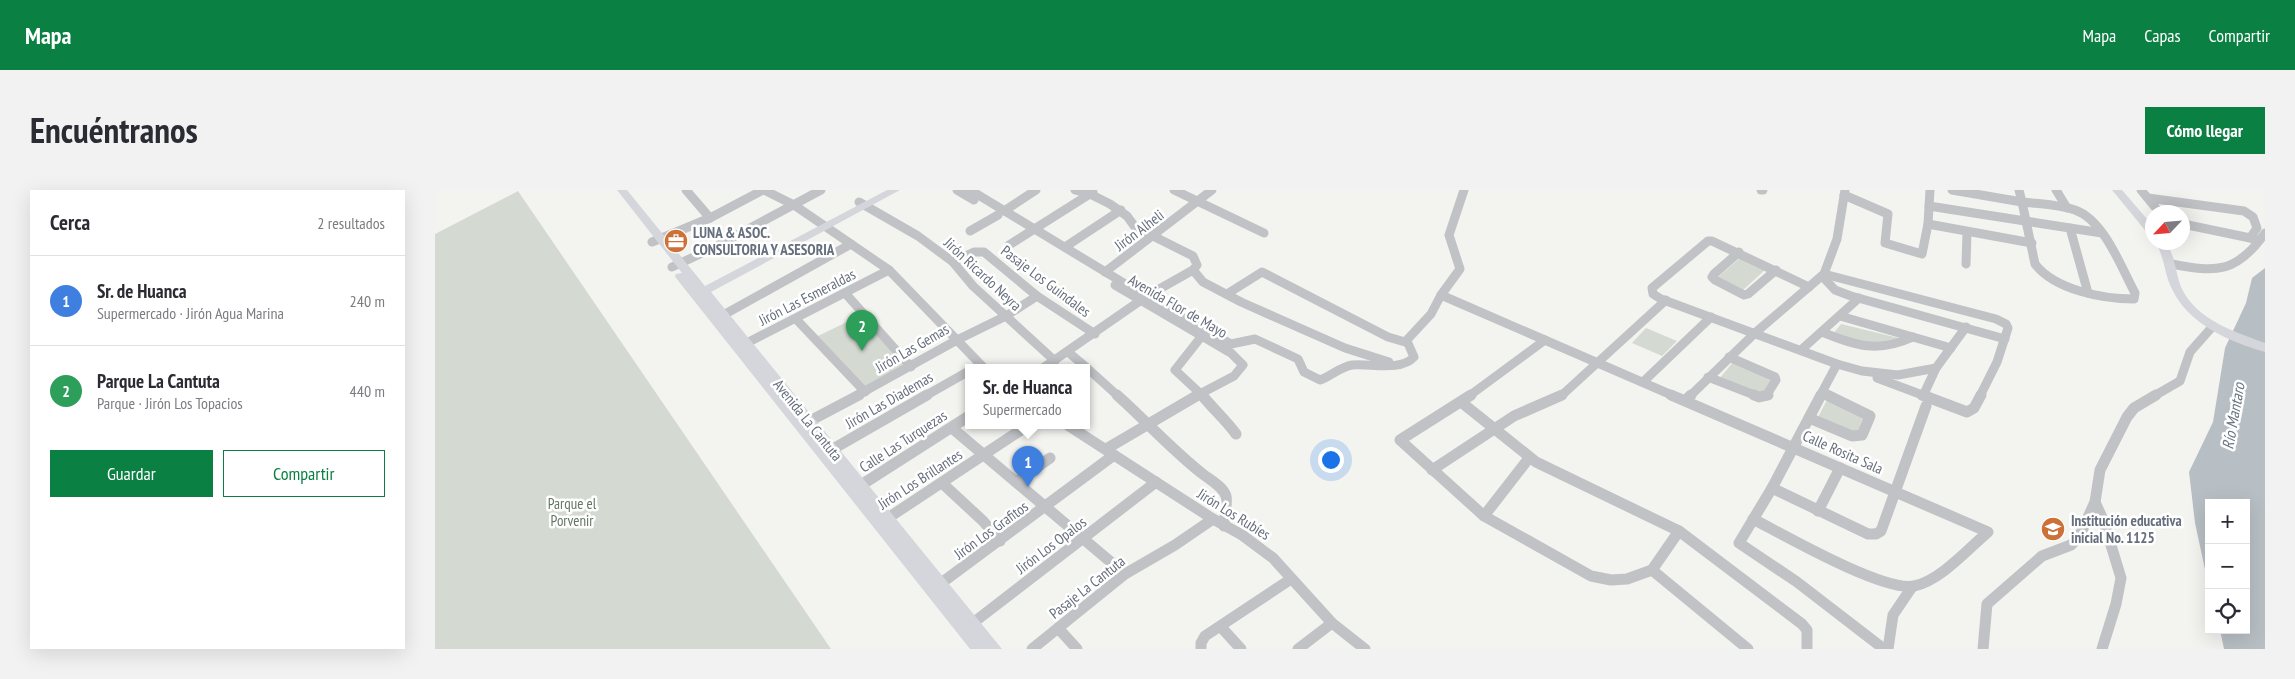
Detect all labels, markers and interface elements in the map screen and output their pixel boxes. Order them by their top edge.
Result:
text: Mapa [25,20,72,51]
text: Mapa [2083,24,2116,47]
text: Capas [2144,24,2181,47]
text: Compartir [2209,24,2270,47]
text: Encuéntranos [30,107,198,153]
button: Cómo llegar [2145,107,2265,154]
street label: Jirón Alheli [1110,205,1167,255]
north arrow [2145,205,2190,250]
text: Cerca [50,209,90,236]
text: 2 resultados [317,213,385,233]
place label: LUNA & ASOC. CONSULTORIA Y ASESORIA [693,223,835,259]
office icon: LUNA & ASOC. CONSULTORIA Y ASESORIA [663,228,689,254]
street label: Jirón Ricardo Neyra [940,233,1026,315]
street label: Pasaje Los Guindales [997,241,1095,321]
street label: Jirón Las Esmeraldas [755,264,859,330]
street label: Avenida Flor de Mayo [1125,270,1231,342]
text: Sr. de Huanca [97,279,187,303]
text: 1 [62,291,70,311]
text: 240 m [350,291,385,311]
text: Supermercado · Jirón Agua Marina [97,303,284,323]
pin: 2 [846,310,878,351]
street label: Jirón Las Gemas [871,319,952,377]
popup [965,364,1090,429]
street label: Jirón Las Diademas [841,367,936,433]
text: Parque La Cantuta [97,369,220,393]
street label: Avenida La Cantuta [769,375,847,465]
text: Sr. de Huanca [983,375,1072,399]
water label: Río Mantaro [2217,380,2249,451]
text: 2 [62,381,70,401]
text: 440 m [350,381,385,401]
text: Parque · Jirón Los Topacios [97,393,243,413]
text: Supermercado [983,399,1062,419]
street label: Calle Las Turquezas [856,406,950,476]
street label: Calle Rosita Sala [1800,426,1886,478]
street label: Jirón Los Brillantes [873,445,966,514]
pin: 1 [1012,446,1044,487]
your location [1318,447,1344,473]
button: Guardar [50,450,213,497]
button: Compartir [223,450,385,497]
street label: Jirón Los Rubíes [1193,484,1274,544]
park label: Parque el Porvenir [548,494,597,530]
street label: Jirón Los Grafitos [949,497,1032,564]
map controls [2205,499,2250,634]
button: + [2205,499,2250,544]
place label: Institución educativa inicial No. 1125 [2071,511,2182,547]
street label: Jirón Los Opalos [1011,512,1090,578]
school or university icon: Institución educativa inicial No. 1125 [2040,516,2066,542]
button: − [2205,544,2250,589]
street label: Pasaje La Cantuta [1045,551,1129,623]
button: locate [2205,589,2250,634]

